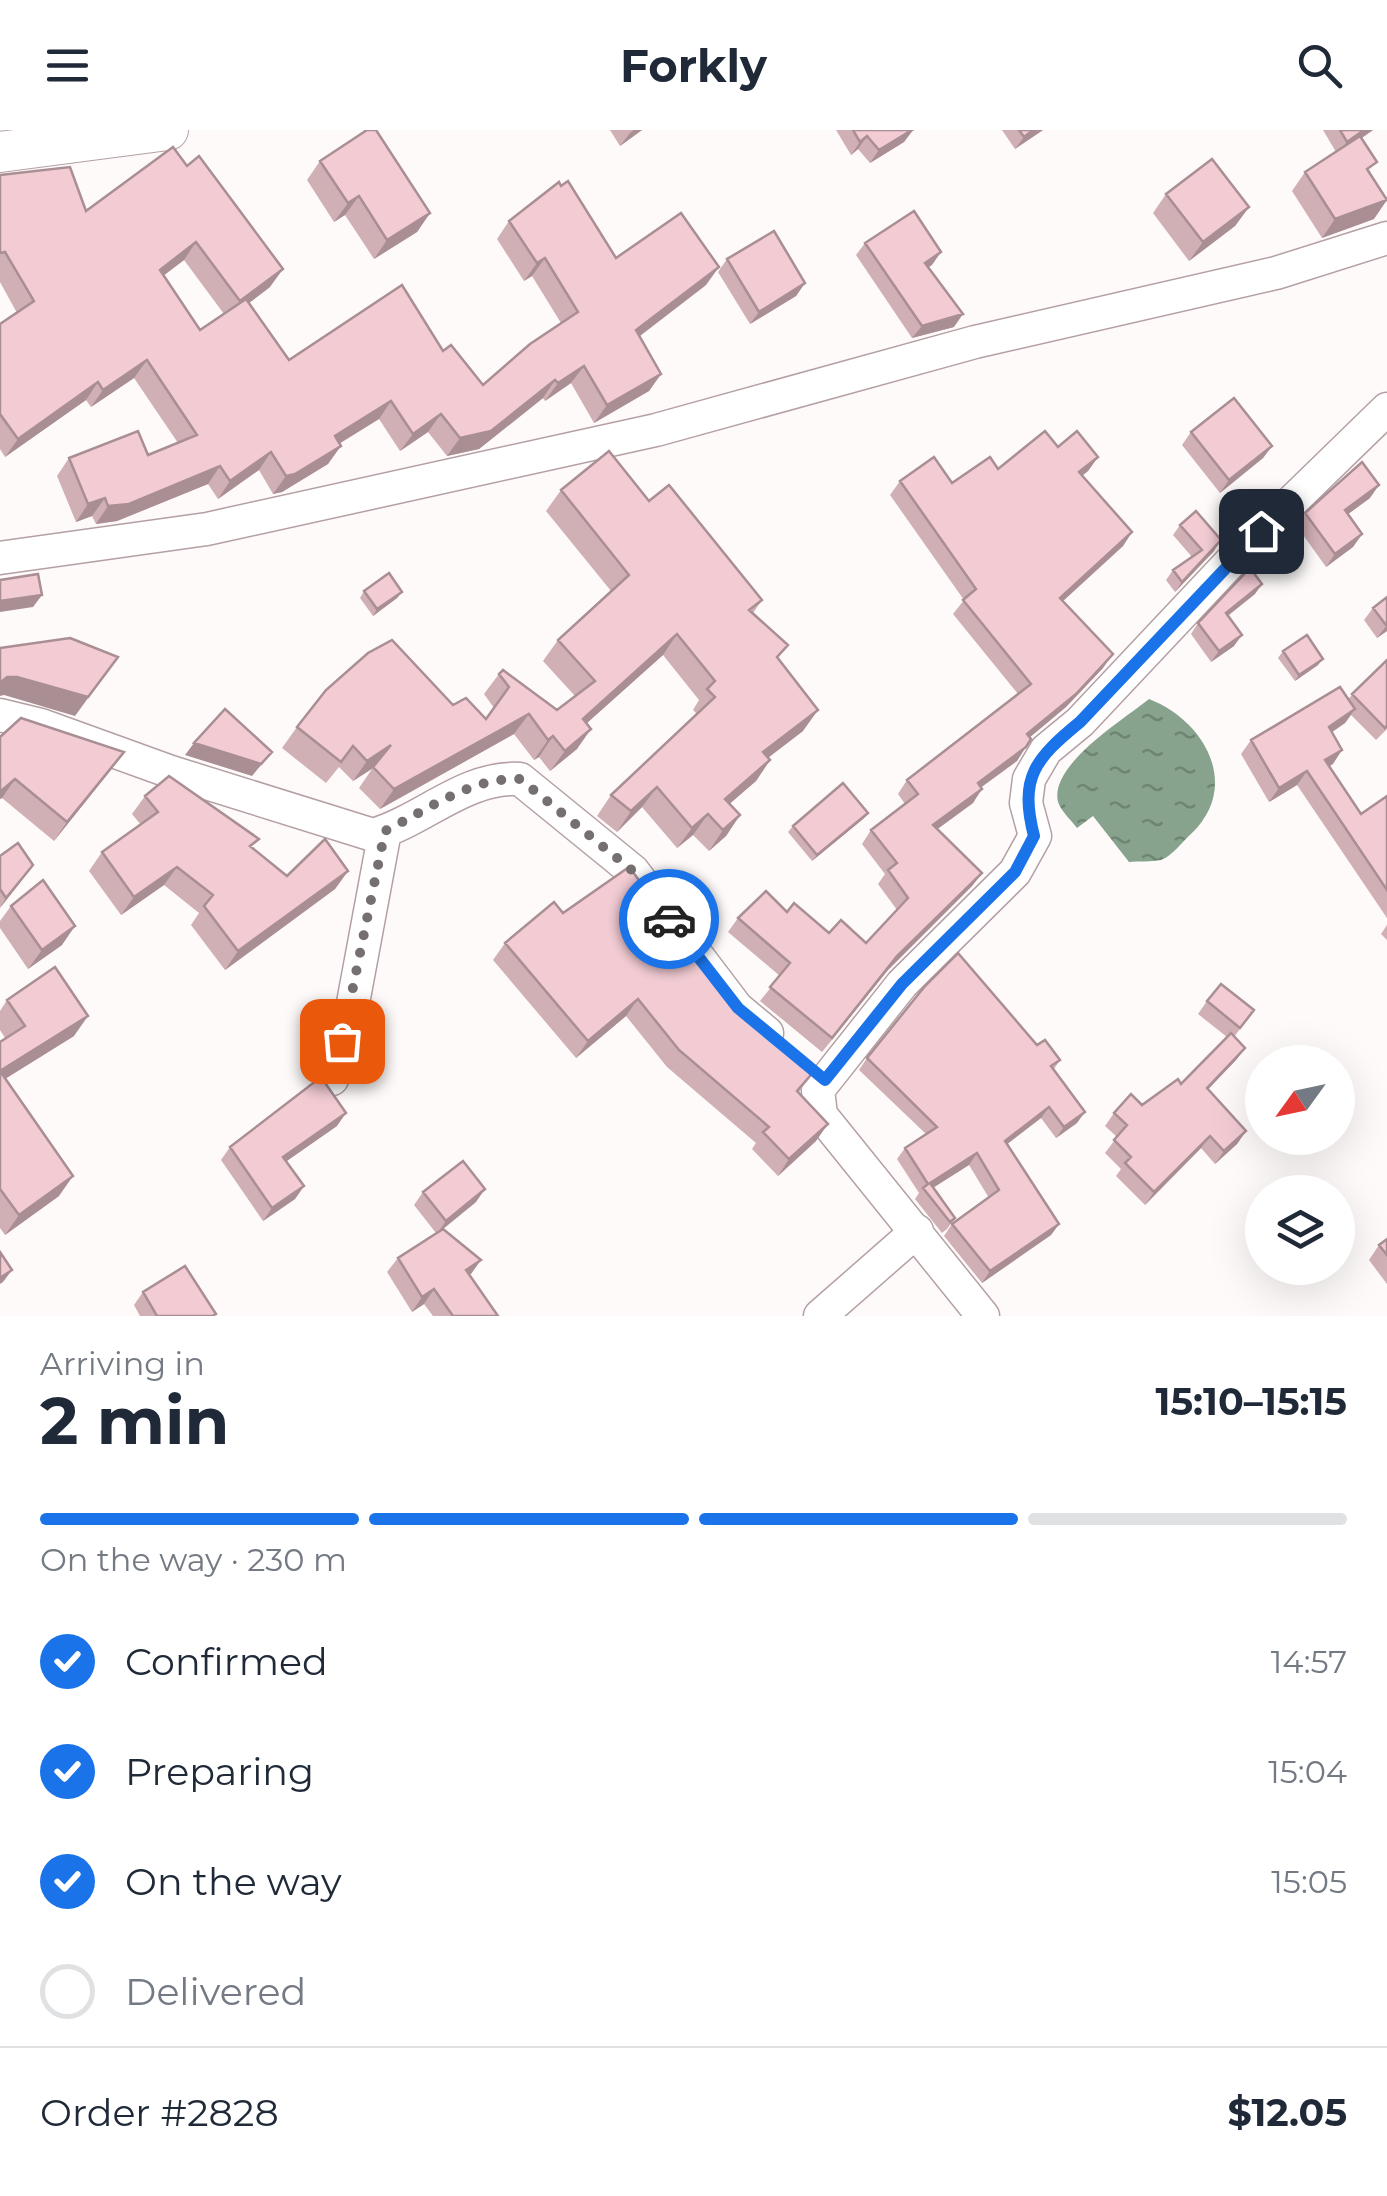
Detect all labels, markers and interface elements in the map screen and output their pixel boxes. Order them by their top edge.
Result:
icon: menu [40,38,95,93]
text: Forkly [620,38,767,93]
icon: search [1292,38,1347,93]
pin [1219,489,1304,574]
icon: home [1234,504,1289,559]
courier [619,869,719,969]
icon: car [642,892,697,947]
pin [300,999,385,1084]
icon: bag [315,1014,370,1069]
north arrow [1245,1045,1355,1155]
map controls [1245,1045,1355,1285]
button: layers [1245,1175,1355,1285]
text: Arriving in [40,1344,205,1383]
text: 15:10–15:15 [1156,1378,1347,1425]
text: 2 min [40,1381,229,1460]
text: On the way · 230 m [40,1540,347,1579]
icon: check [40,1634,95,1689]
text: Confirmed [125,1638,328,1685]
text: 14:57 [1271,1642,1347,1681]
icon: check [40,1744,95,1799]
text: Preparing [125,1748,314,1795]
text: 15:04 [1268,1752,1347,1791]
icon: check [40,1854,95,1909]
text: On the way [125,1858,342,1905]
text: 15:05 [1271,1862,1347,1901]
text: Delivered [125,1968,306,2015]
text: Order #2828 [40,2089,279,2136]
text: $12.05 [1228,2089,1347,2136]

